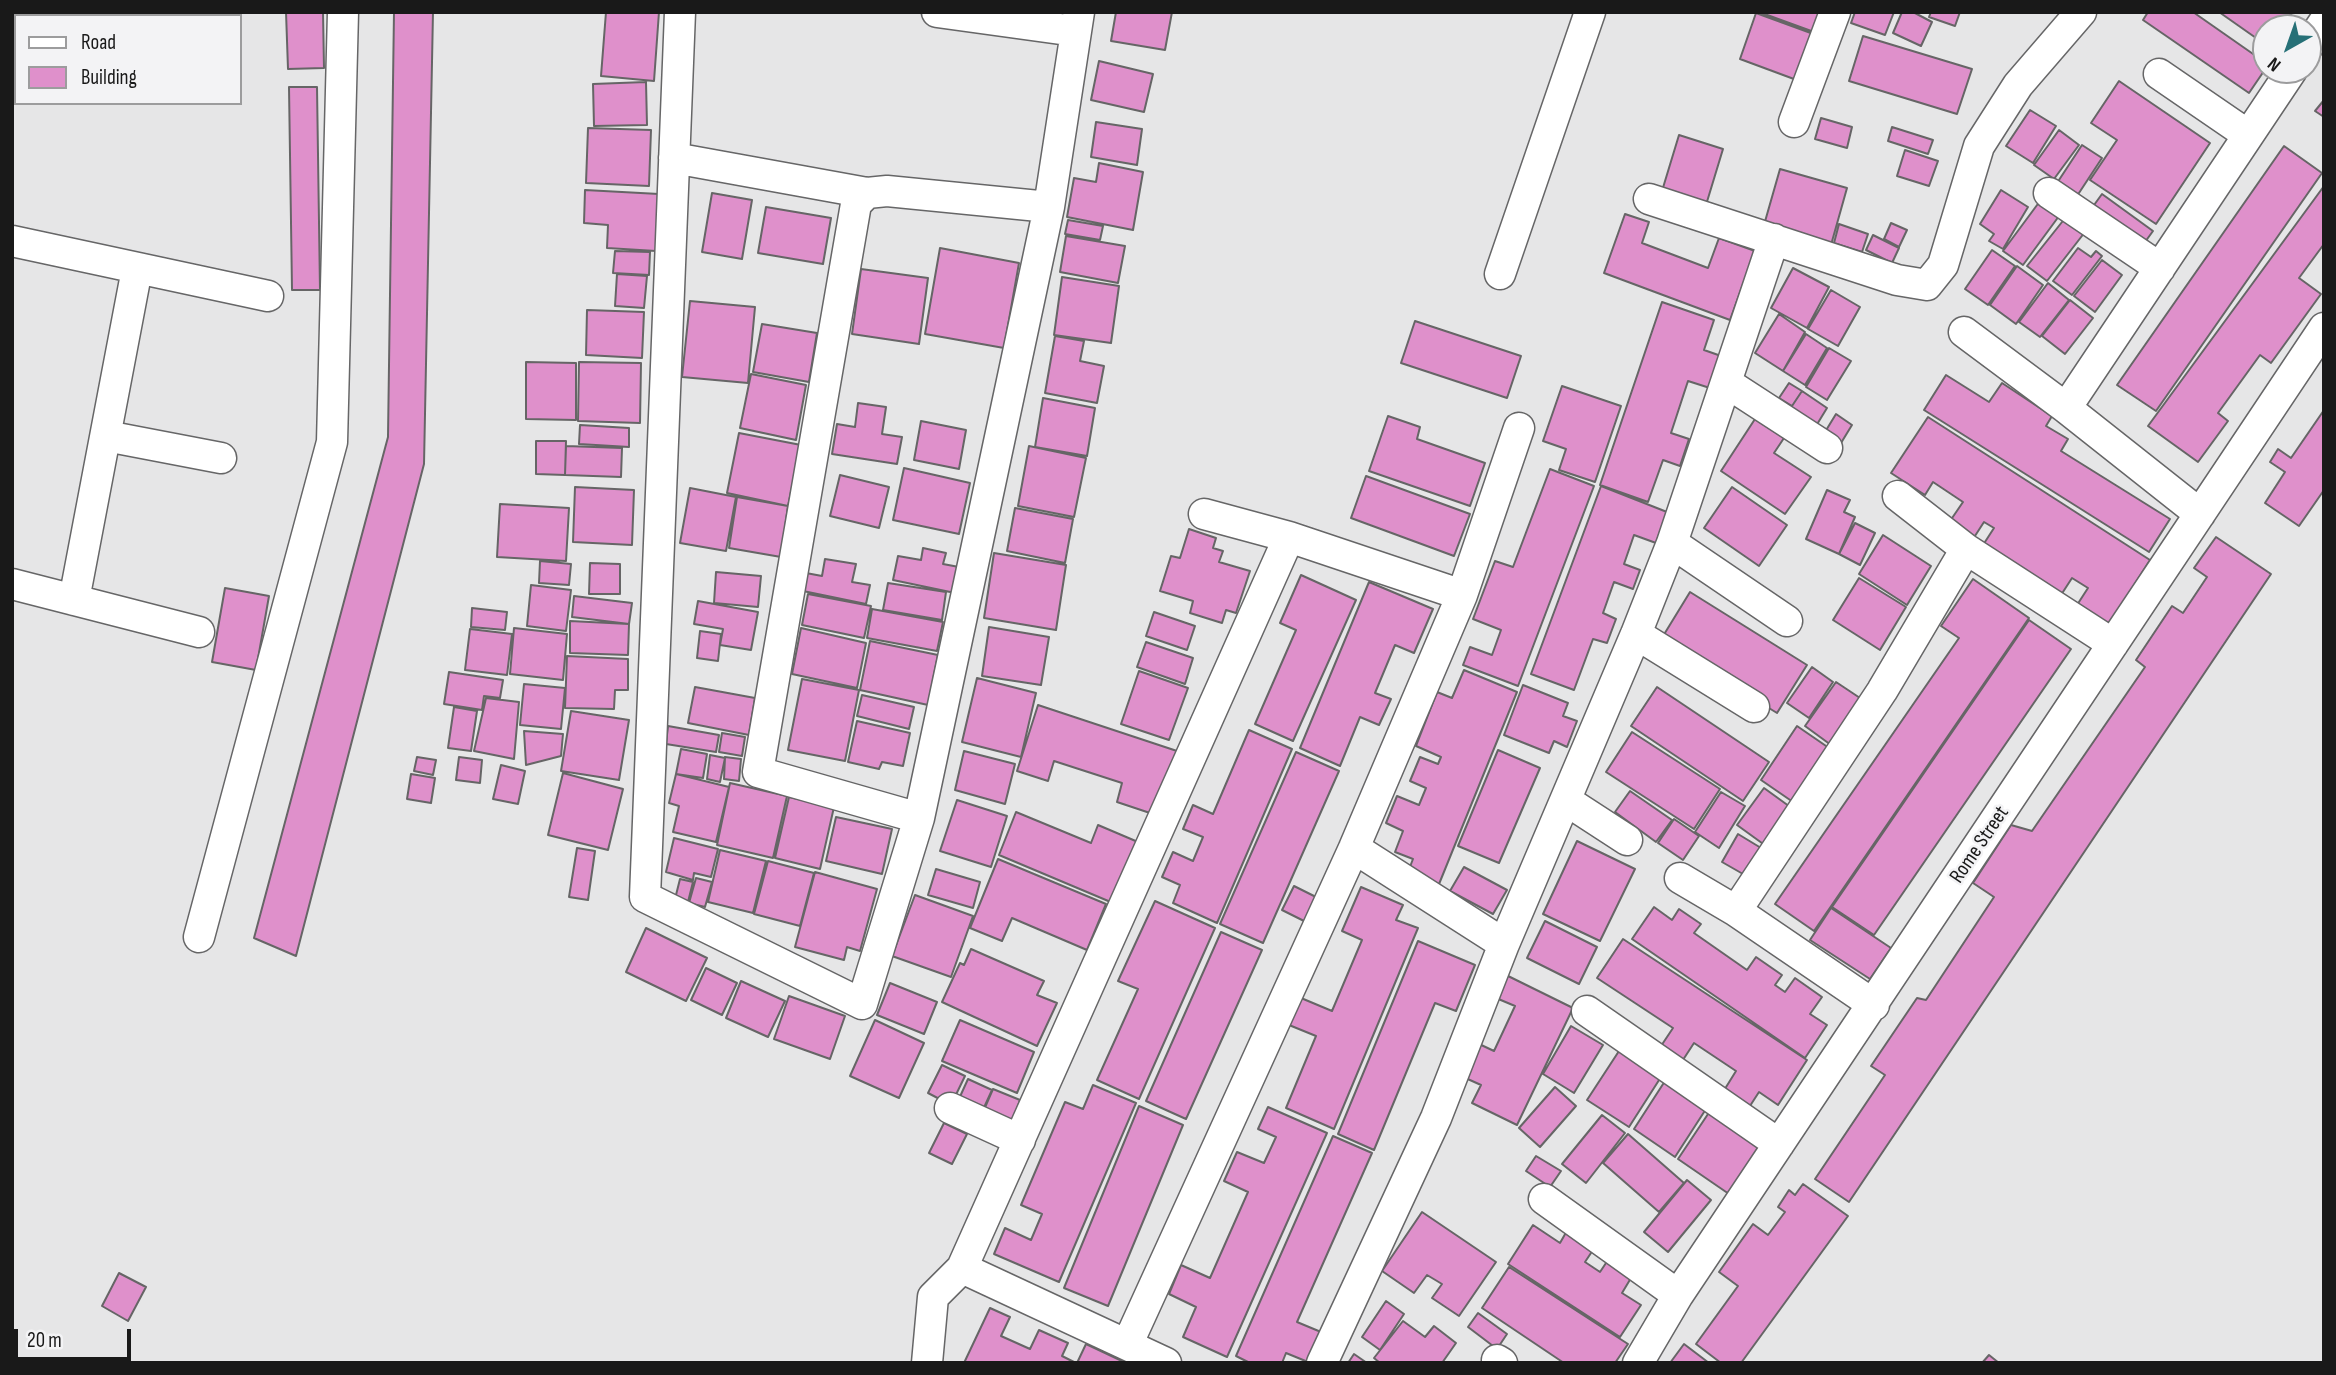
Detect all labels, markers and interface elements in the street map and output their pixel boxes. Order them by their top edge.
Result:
legend [14,14,242,105]
north arrow [2252,14,2322,84]
text: Road [81,30,116,55]
text: N [2263,52,2286,76]
text: Building [81,65,137,90]
street label: Rome Street [1945,802,2015,888]
scale bar [18,1316,135,1360]
text: 20 m [27,1328,62,1353]

